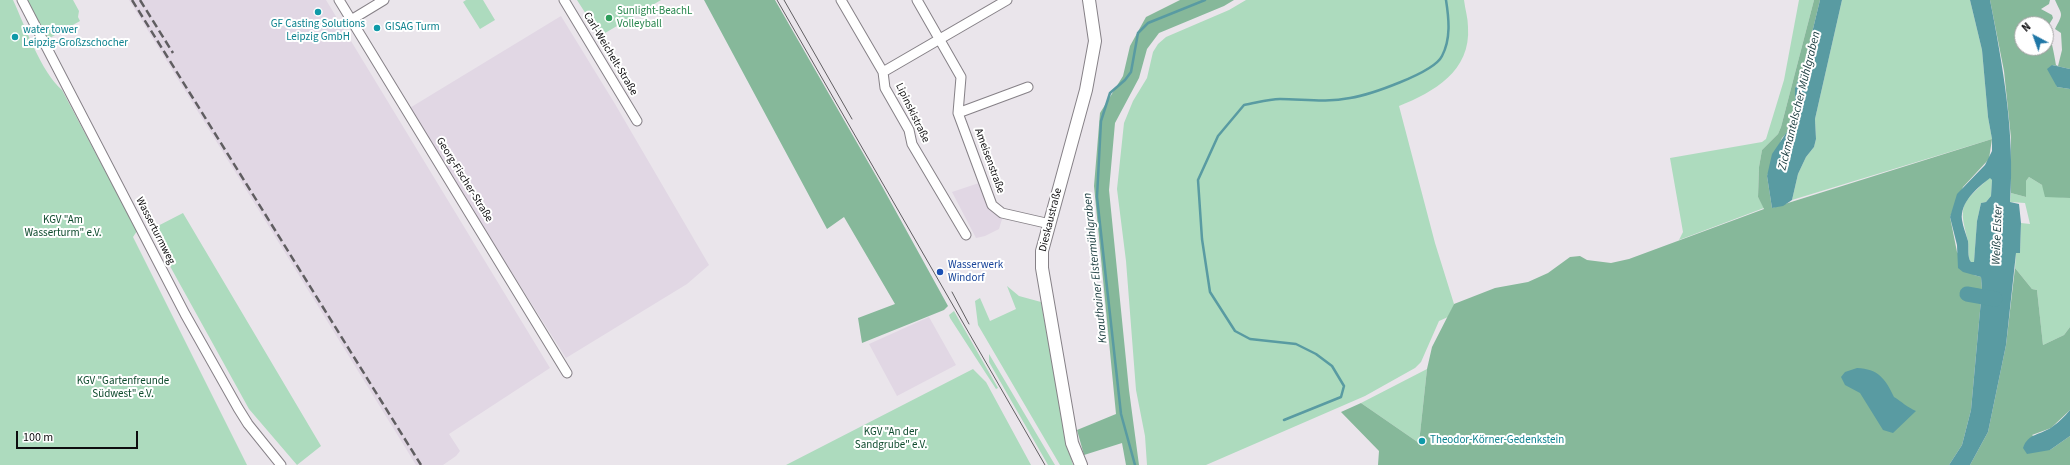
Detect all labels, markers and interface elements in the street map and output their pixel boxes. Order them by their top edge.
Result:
place label: Sunlight-BeachL Volleyball [617,5,692,31]
marker: GF Casting Solutions Leipzig GmbH [313,7,323,17]
street label: Carl-Weichelt-Straße [580,10,640,98]
marker: Sunlight-BeachL Volleyball [604,13,614,23]
north arrow [2014,16,2054,56]
place label: GF Casting Solutions Leipzig GmbH [271,18,365,44]
text: N [2019,19,2034,35]
place label: GISAG Turm [385,21,440,35]
marker: GISAG Turm [372,23,382,33]
place label: water tower Leipzig-Großzschocher [23,24,128,50]
water label: Zickmantelscher Mühlgraben [1776,30,1824,172]
marker: water tower Leipzig-Großzschocher [10,32,20,42]
street label: Lipinskistraße [892,81,932,145]
street label: Ameisenstraße [971,127,1007,195]
street label: Georg-Fischer-Straße [433,135,495,225]
street label: Dieskaustraße [1037,187,1065,253]
water label: Knauthainer Elstermühlgraben [1081,192,1111,344]
street label: Wasserturmweg [132,195,178,267]
water label: Weiße Elster [1990,205,2006,265]
park label: KGV "Am Wasserturm" e.V. [24,214,102,240]
place label: Wasserwerk Windorf [948,259,1003,285]
marker: Wasserwerk Windorf [935,267,945,277]
park label: KGV "Gartenfreunde Südwest" e.V. [77,375,169,401]
scale bar [18,423,140,449]
park label: KGV "An der Sandgrube" e.V. [855,426,927,452]
text: 100 m [23,429,53,446]
place label: Theodor-Körner-Gedenkstein [1430,434,1564,448]
marker: Theodor-Körner-Gedenkstein [1417,436,1427,446]

